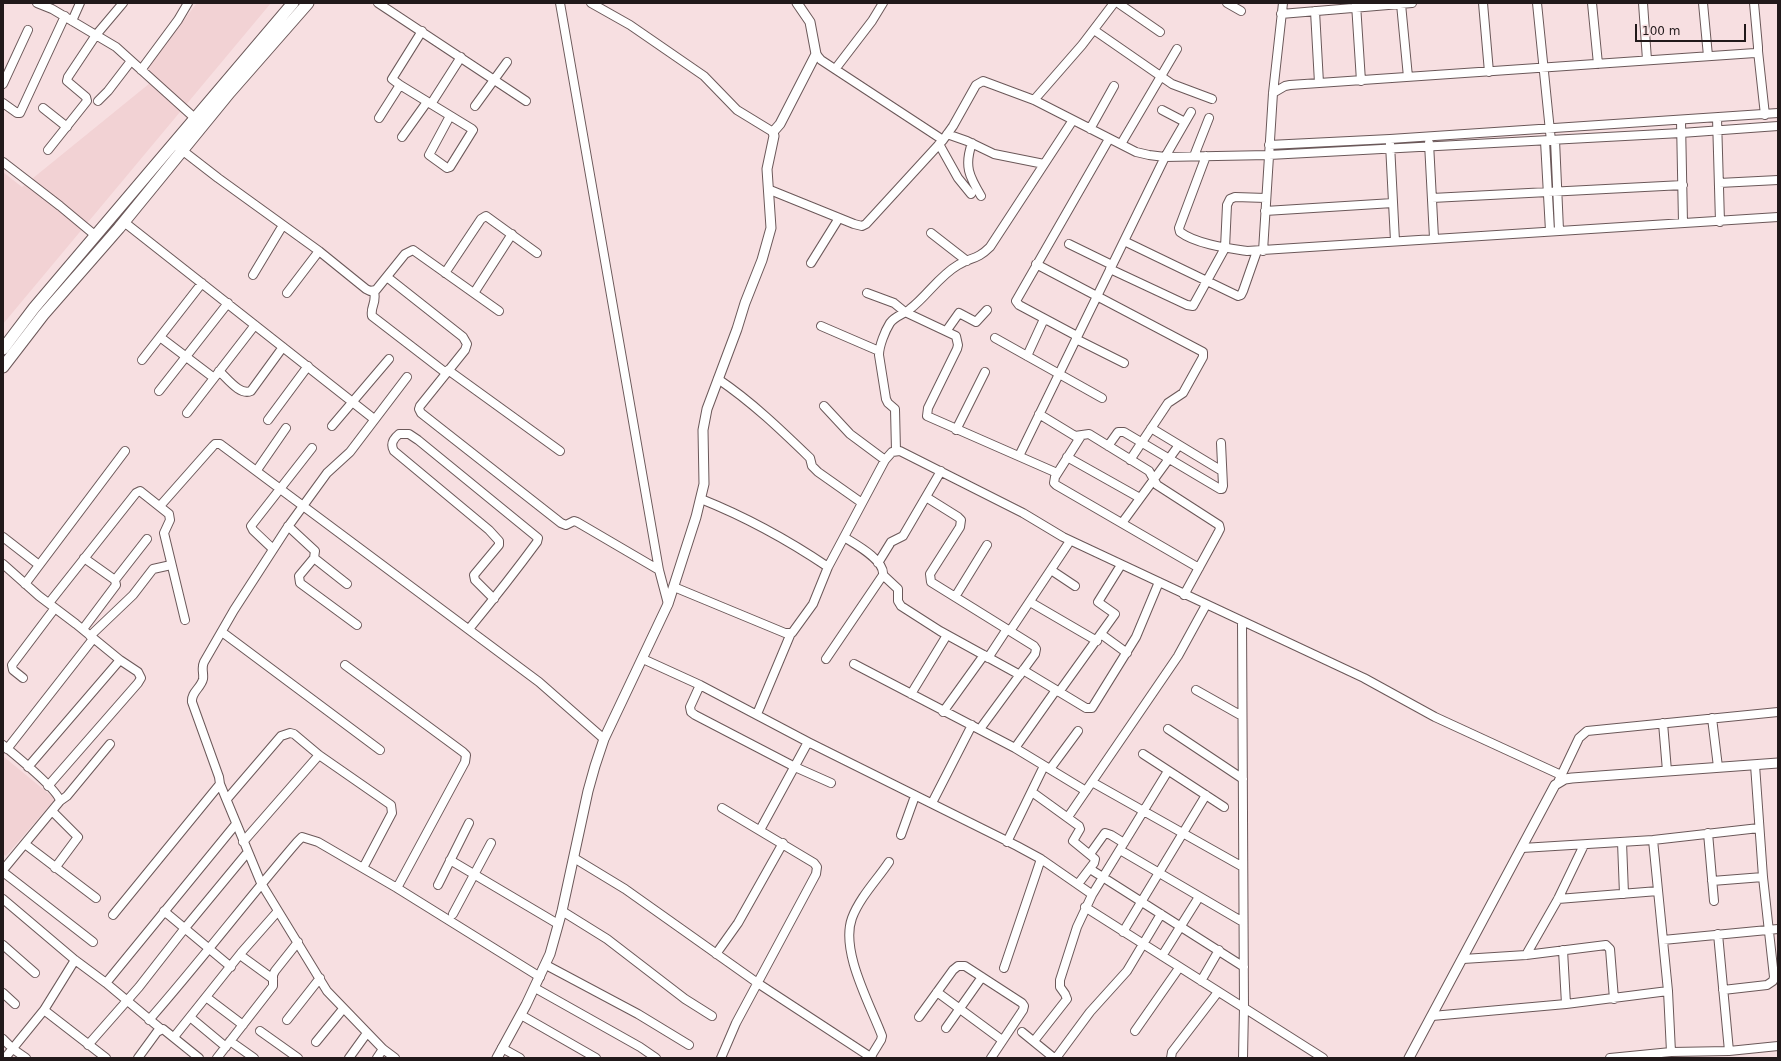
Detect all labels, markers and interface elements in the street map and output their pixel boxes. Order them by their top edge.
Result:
scale bar [1637,16,1748,42]
text: 100 m [1642,24,1680,38]

